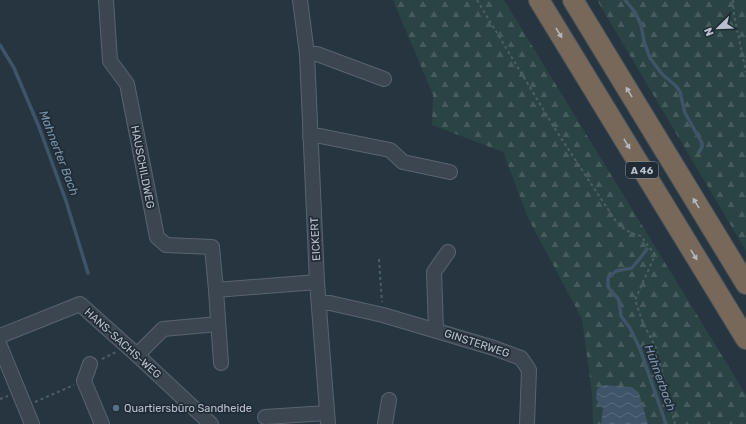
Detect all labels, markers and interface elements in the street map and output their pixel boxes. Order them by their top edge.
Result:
north arrow [698,8,738,48]
text: N [702,25,717,38]
one-way arrow [555,28,563,38]
one-way arrow [625,87,633,97]
water label: Mahnerter Bach [36,108,82,198]
street label: HAUSCHILDWEG [128,124,157,210]
one-way arrow [623,138,630,150]
road number: A 46 [626,162,658,178]
one-way arrow [693,197,700,209]
street label: EICKERT [308,216,323,261]
one-way arrow [691,249,698,261]
street label: HANS-SACHS-WEG [82,306,164,381]
street label: GINSTERWEG [443,327,511,360]
water label: Hühnerbach [641,343,679,413]
place label: Quartiersbüro Sandheide [124,402,252,415]
marker: Quartiersbüro Sandheide [111,403,121,413]

